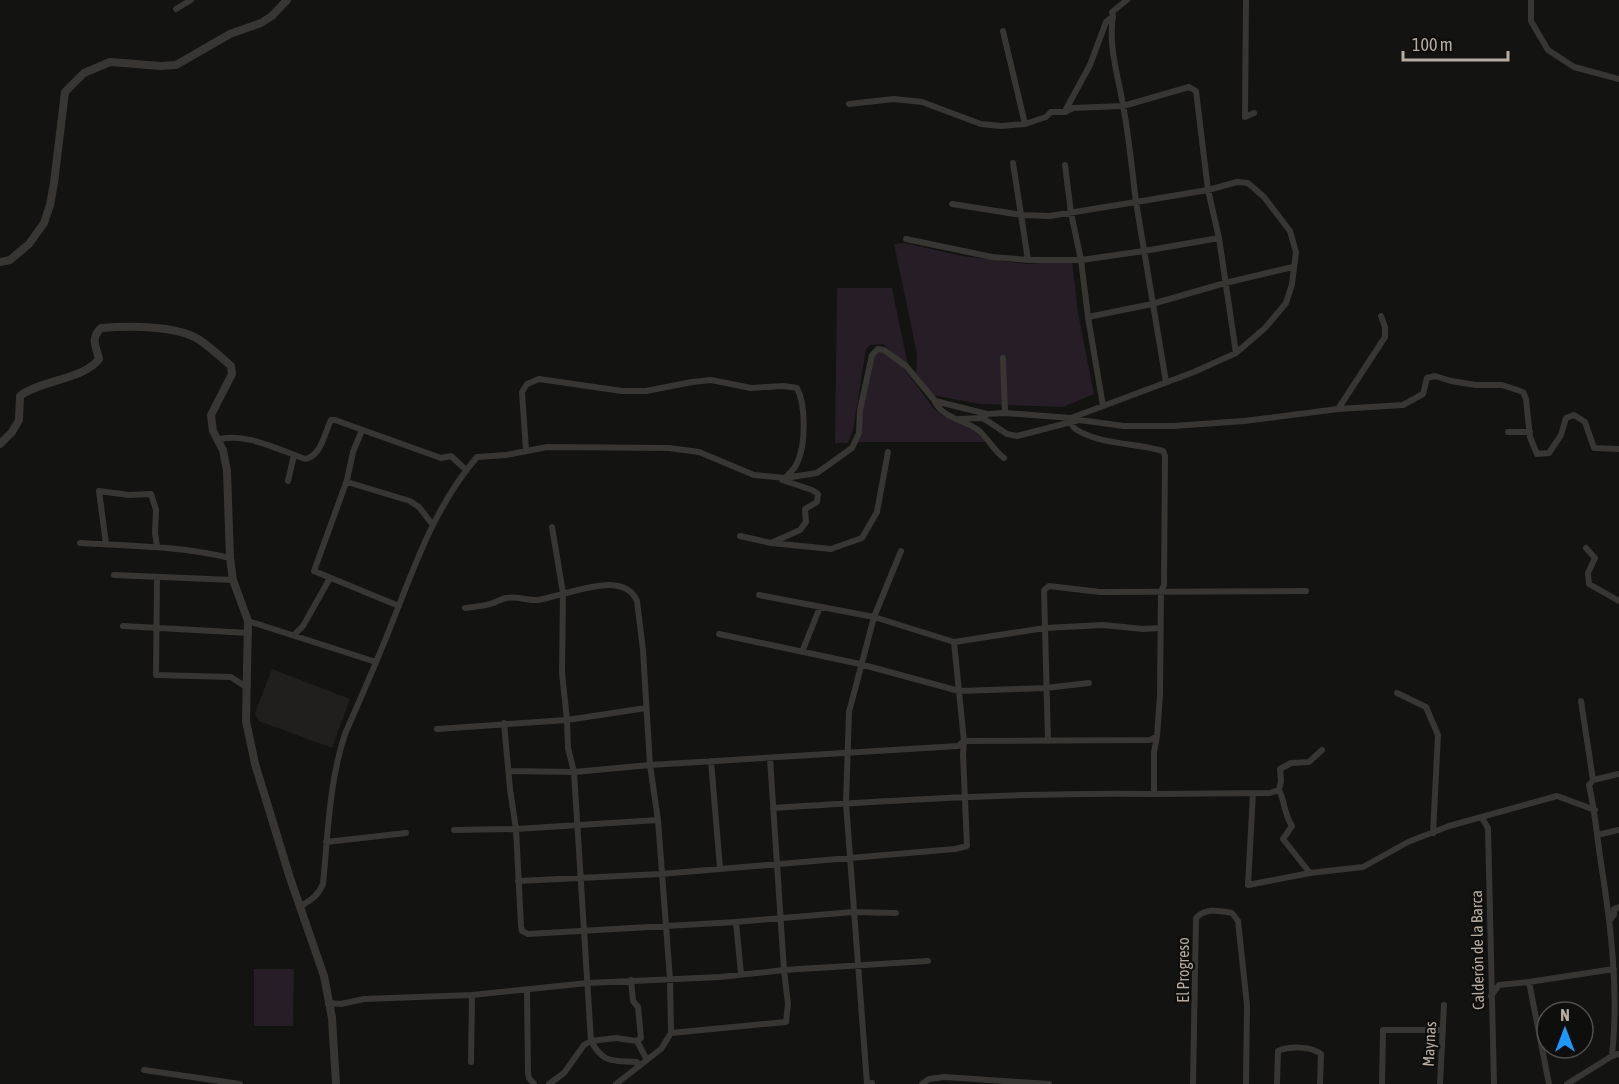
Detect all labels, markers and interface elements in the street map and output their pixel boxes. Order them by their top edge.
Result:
scale bar [1403,24,1508,62]
text: 100 m [1412,34,1453,55]
street label: Calderón de la Barca [1467,890,1487,1010]
street label: El Progreso [1174,937,1193,1003]
north arrow [1535,1000,1595,1060]
text: N [1560,1006,1570,1024]
street label: Maynas [1419,1020,1440,1067]

